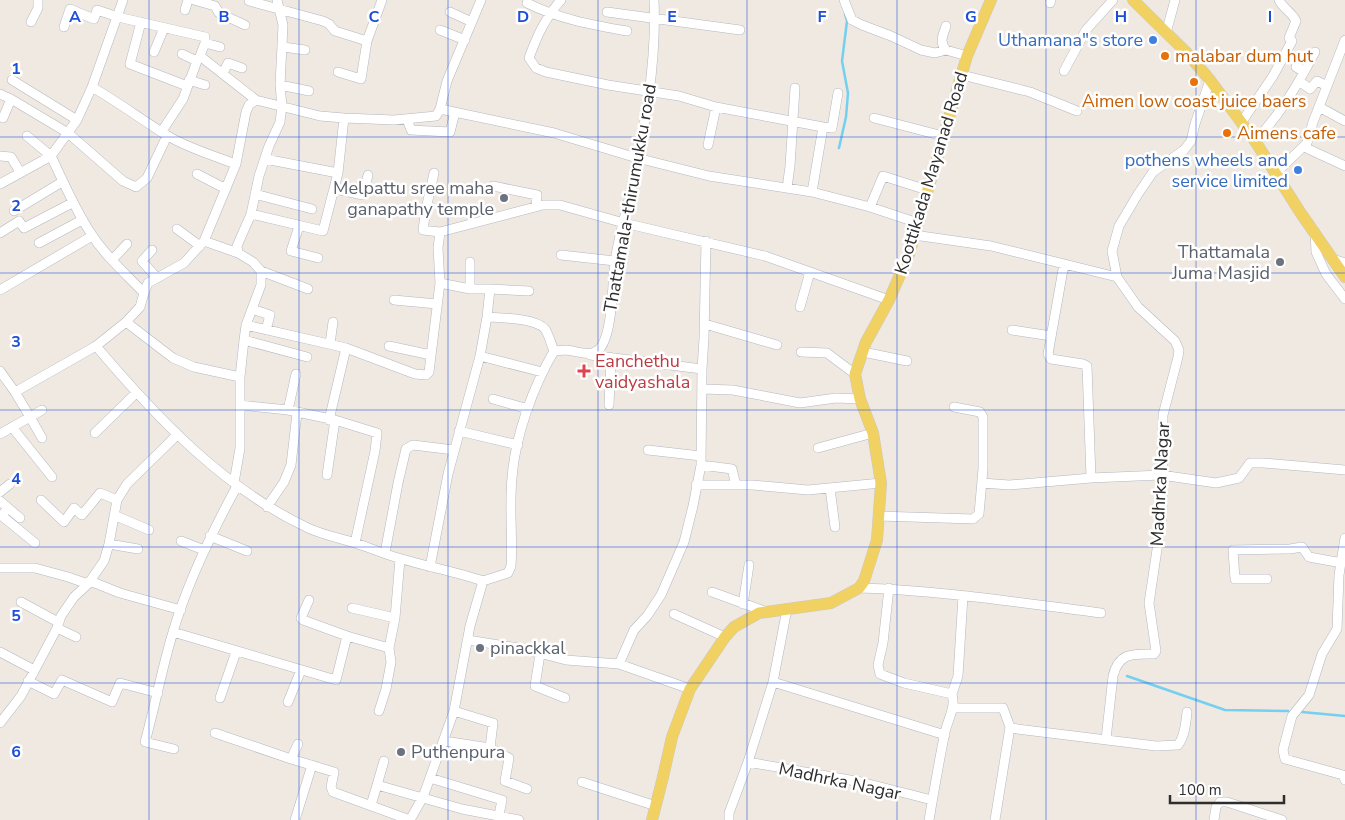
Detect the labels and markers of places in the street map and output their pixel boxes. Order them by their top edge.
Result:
place label: Uthamana"s store [998,28,1143,52]
marker: Uthamana"s store [1147,34,1159,46]
place label: malabar dum hut [1175,44,1314,68]
marker: malabar dum hut [1159,50,1171,62]
marker: Aimen low coast juice baers [1188,76,1200,88]
place label: Aimen low coast juice baers [1082,89,1306,113]
place label: Aimens cafe [1237,121,1336,145]
marker: Aimens cafe [1221,127,1233,139]
place label: pothens wheels and service limited [1125,148,1288,193]
marker: pothens wheels and service limited [1292,164,1304,176]
place label: Melpattu sree maha ganapathy temple [333,176,494,221]
marker: Melpattu sree maha ganapathy temple [498,192,510,204]
place label: Thattamala Juma Masjid [1171,240,1270,285]
marker: Thattamala Juma Masjid [1274,256,1286,268]
place label: Eanchethu vaidyashala [595,349,690,394]
marker: Eanchethu vaidyashala [577,364,591,378]
place label: pinackkal [490,636,566,660]
marker: pinackkal [474,642,486,654]
place label: Puthenpura [411,740,505,764]
marker: Puthenpura [395,746,407,758]

